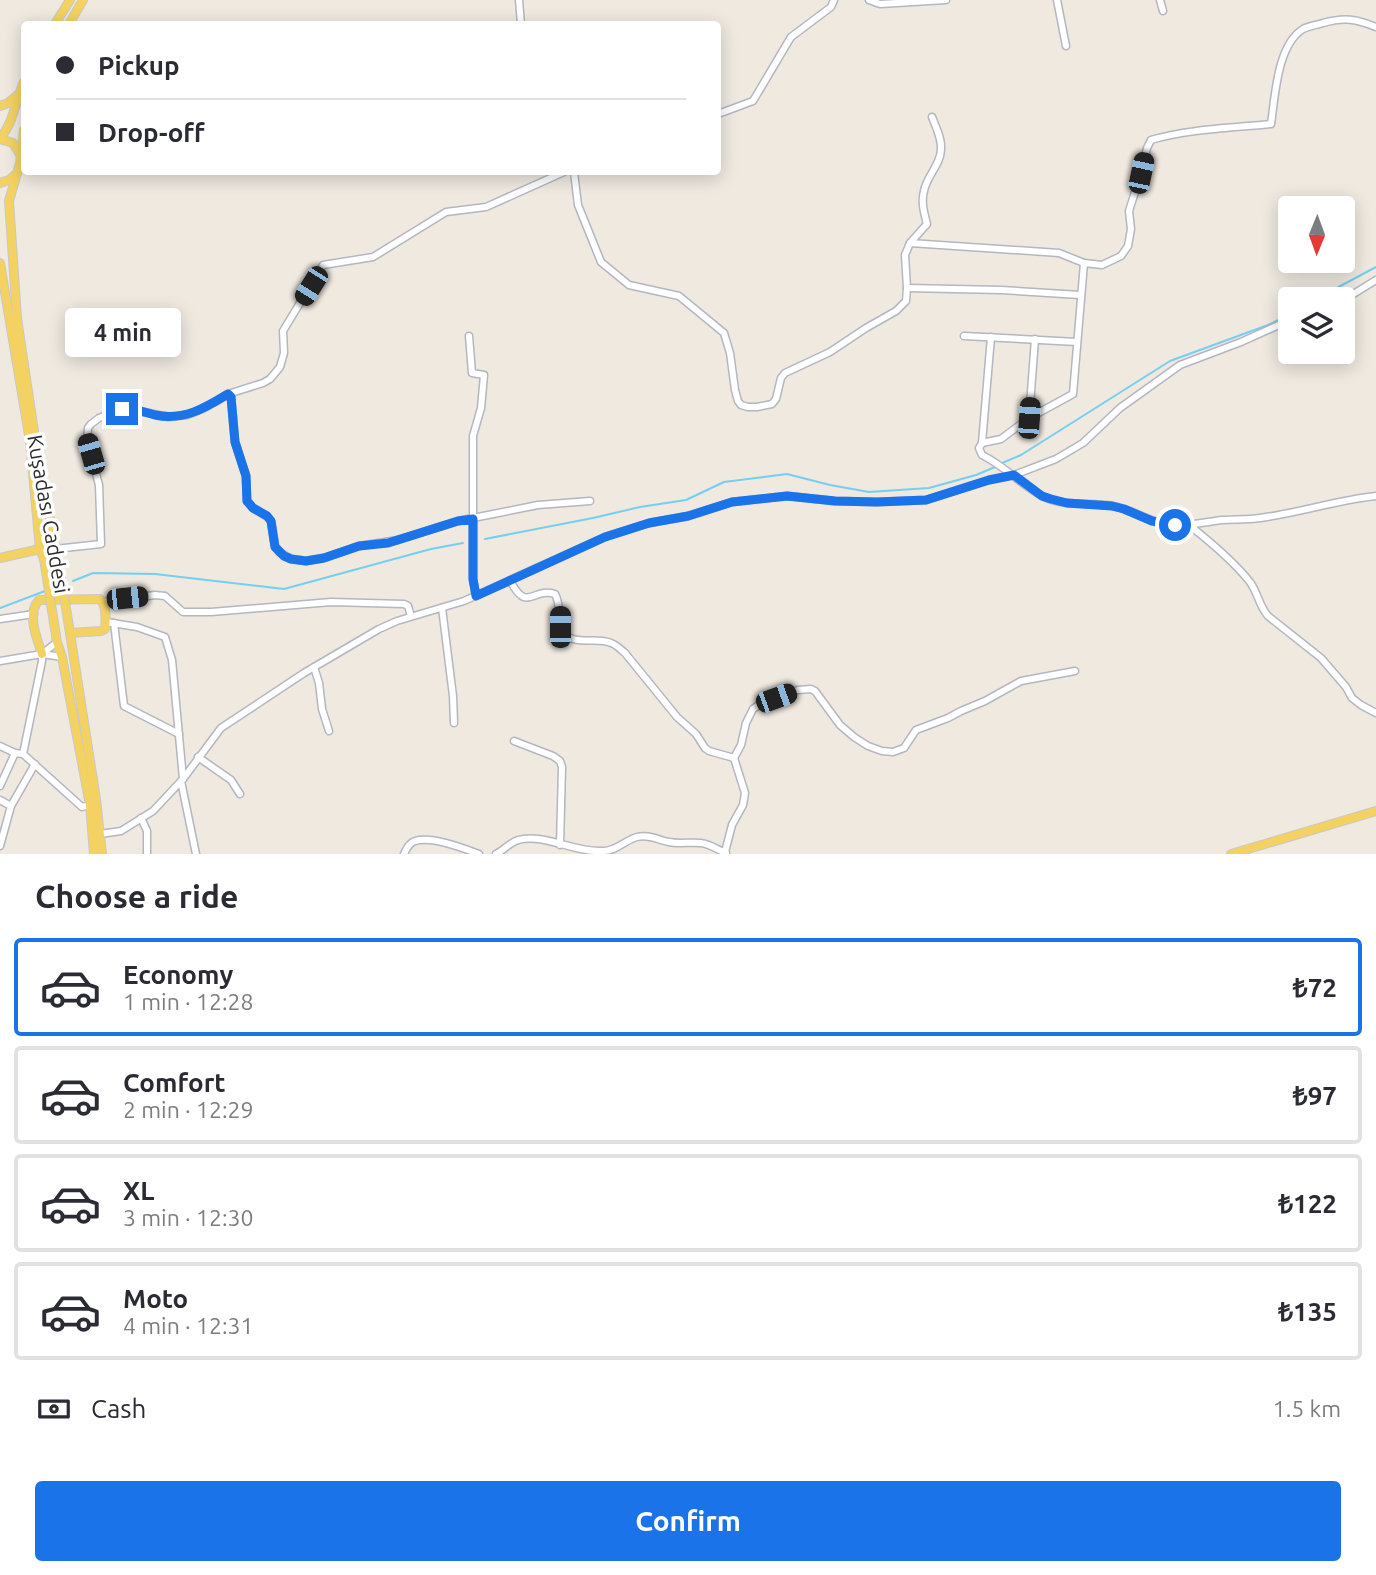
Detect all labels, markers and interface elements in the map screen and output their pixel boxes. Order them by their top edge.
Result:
text: Pickup [98,51,180,80]
text: Drop-off [98,118,205,147]
car [1127,150,1156,196]
north arrow [1278,196,1354,273]
map controls [1278,196,1355,364]
car [291,263,332,309]
button: layers [1278,287,1355,364]
callout: 4 min [64,308,180,356]
text: 4 min [94,320,152,345]
route end [106,393,138,425]
car [1018,396,1041,440]
car [76,431,107,477]
street label: Kuşadası Caddesi [23,433,75,595]
route start [1159,509,1191,541]
car [106,585,149,611]
car [550,606,571,648]
car [753,681,800,715]
text: Choose a ride [35,878,238,914]
icon: car [39,956,102,1019]
text: Economy [123,960,233,989]
text: ₺72 [1293,973,1337,1002]
text: 1 min · 12:28 [123,989,254,1014]
icon: car [39,1064,102,1127]
text: Comfort [123,1068,226,1097]
text: ₺97 [1293,1081,1337,1110]
text: 2 min · 12:29 [123,1097,254,1122]
icon: car [39,1172,102,1235]
text: XL [123,1176,154,1205]
text: ₺122 [1278,1189,1337,1218]
text: 3 min · 12:30 [123,1205,254,1230]
icon: car [39,1280,102,1343]
text: Moto [123,1284,188,1313]
text: ₺135 [1278,1297,1337,1326]
text: 4 min · 12:31 [123,1313,254,1338]
icon: cash [35,1390,73,1428]
text: Cash [91,1394,146,1423]
text: 1.5 km [1273,1396,1341,1421]
button: Confirm [35,1481,1341,1561]

